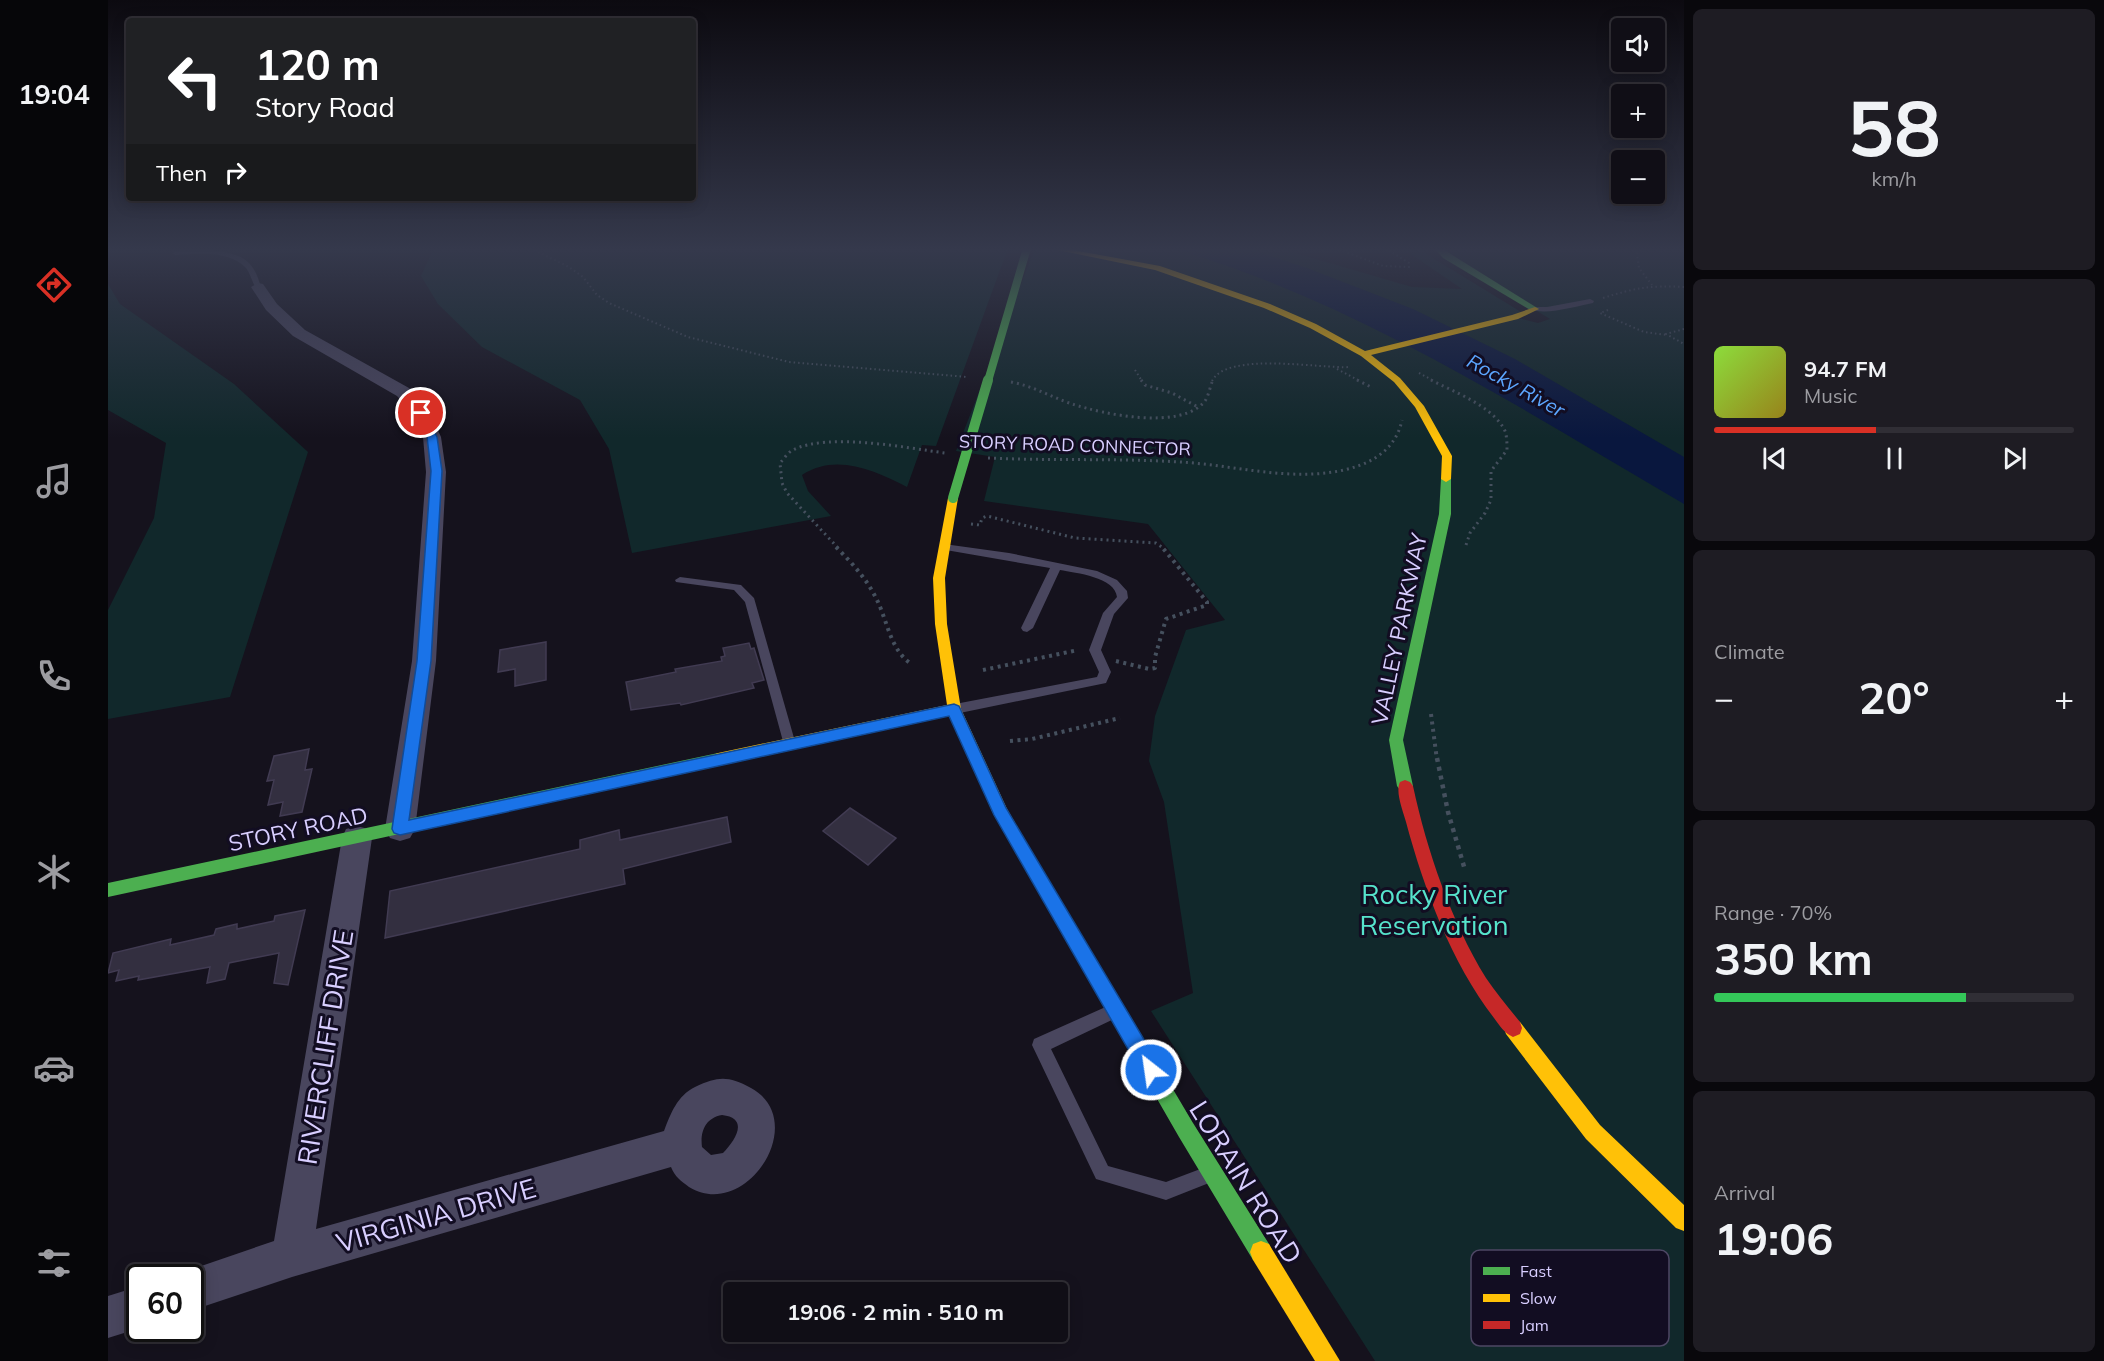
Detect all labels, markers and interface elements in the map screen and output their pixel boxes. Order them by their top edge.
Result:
map controls [1611,18,1665,204]
button: sound [1611,18,1665,72]
text: 120 m [255,38,380,91]
icon: left [156,42,234,120]
text: 19:04 [18,77,90,111]
text: 58 [1847,78,1941,176]
button: + [1611,84,1665,138]
text: Story Road [255,90,395,124]
button: − [1611,150,1665,204]
icon: right [219,156,252,189]
text: Then [156,159,207,187]
text: km/h [1871,166,1917,191]
icon: directions [33,264,75,306]
water label: Rocky River [1463,348,1570,422]
text: 94.7 FM [1804,355,1887,383]
text: Music [1804,383,1857,408]
pin [395,387,446,438]
icon: arrive [404,396,437,429]
street label: STORY ROAD CONNECTOR [959,429,1191,461]
icon: previous [1758,442,1791,475]
icon: pause [1878,442,1911,475]
icon: next [1998,442,2031,475]
icon: music [33,460,75,502]
street label: VALLEY PARKWAY [1365,530,1433,727]
text: Climate [1714,639,1785,664]
icon: phone [33,655,75,697]
text: 20° [1858,669,1930,725]
text: − [1714,677,1734,718]
text: + [2054,677,2074,718]
street label: STORY ROAD [226,801,370,857]
icon: climate [33,851,75,893]
park label: Rocky River Reservation [1359,877,1509,942]
text: Range · 70% [1714,900,1832,925]
street label: RIVERCLIFF DRIVE [290,927,360,1167]
text: 350 km [1714,930,1873,986]
position arrow [1119,1038,1183,1102]
icon: car [33,1047,75,1089]
street label: LORAIN ROAD [1182,1094,1310,1270]
street label: VIRGINIA DRIVE [332,1170,540,1260]
text: Arrival [1714,1180,1775,1205]
text: 19:06 [1714,1210,1833,1266]
icon: filters [33,1242,75,1284]
legend [1471,1250,1669,1346]
text: Fast [1520,1261,1552,1281]
speed limit sign: 60 [126,1264,204,1342]
text: Slow [1520,1288,1557,1308]
text: 19:06 · 2 min · 510 m [787,1298,1004,1326]
text: Jam [1520,1315,1549,1335]

